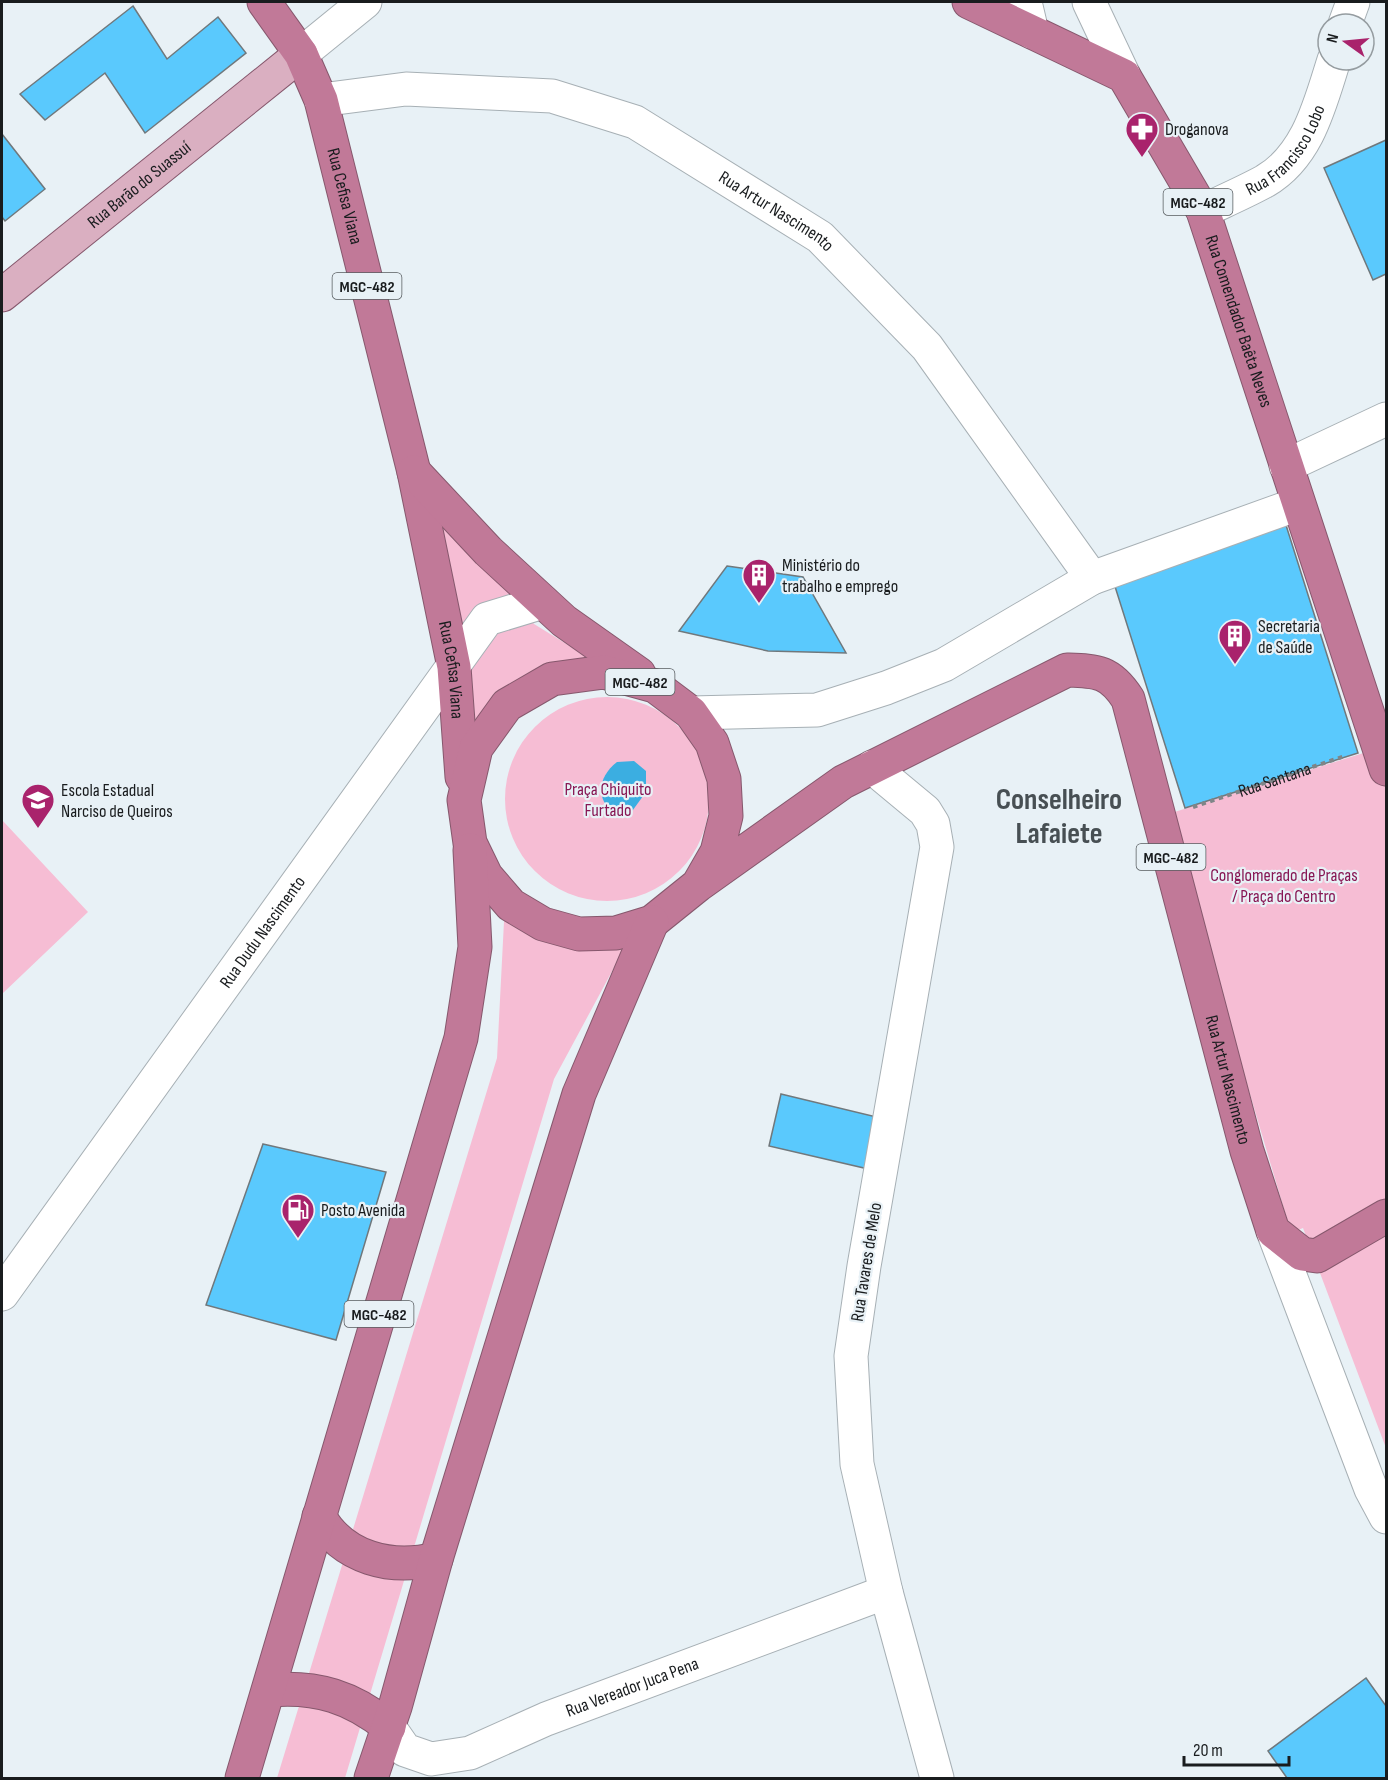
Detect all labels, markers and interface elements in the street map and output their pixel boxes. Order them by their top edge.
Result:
north arrow [1316,12,1376,72]
text: N [1323,32,1343,45]
street label: Rua Francisco Lobo [1242,102,1330,200]
pharmacy icon: Droganova [1124,111,1160,158]
place label: Droganova [1165,119,1229,140]
street label: Rua Barão do Suassuí [83,137,196,233]
street label: Rua Cefisa Viana [322,146,367,247]
street label: Rua Artur Nascimento [715,167,838,256]
road number: MGC-482 [1164,189,1232,215]
street label: Rua Comendador Baêta Neves [1201,232,1277,410]
road number: MGC-482 [332,273,401,299]
place label: Ministério do trabalho e emprego [782,555,898,597]
building icon: Ministério do trabalho e emprego [741,557,777,604]
place label: Secretaria de Saúde [1258,616,1320,658]
building icon: Secretaria de Saúde [1217,618,1253,665]
street label: Rua Cefisa Viana [434,619,468,720]
road number: MGC-482 [606,669,674,695]
street label: Rua Santana [1236,758,1314,802]
park label: Praça Chiquito Furtado [564,779,652,821]
place label: Escola Estadual Narciso de Queiros [61,780,173,822]
school or university icon: Escola Estadual Narciso de Queiros [20,782,56,829]
district label: Conselheiro Lafaiete [996,782,1122,852]
road number: MGC-482 [1136,844,1206,870]
park label: Conglomerado de Praças / Praça do Centro [1210,865,1358,907]
street label: Rua Dudu Nascimento [215,872,310,992]
street label: Rua Artur Nascimento [1201,1013,1255,1147]
fuel station icon: Posto Avenida [280,1192,316,1239]
place label: Posto Avenida [321,1200,405,1221]
street label: Rua Tavares de Melo [847,1201,886,1323]
road number: MGC-482 [344,1301,413,1327]
street label: Rua Vereador Juca Pena [563,1653,701,1722]
scale bar [1184,1729,1289,1767]
text: 20 m [1193,1740,1223,1761]

